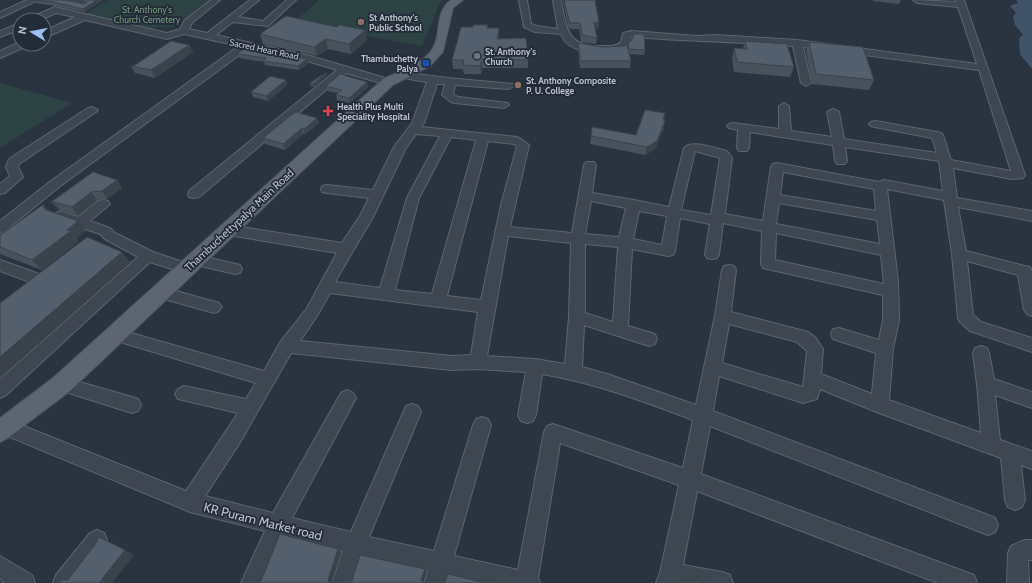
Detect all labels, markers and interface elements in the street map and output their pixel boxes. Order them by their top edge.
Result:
park label: St. Anthony's Church Cemetery [114,4,181,25]
north arrow [12,12,52,52]
place label: St Anthony's Public School [369,12,423,33]
marker: St Anthony's Public School [356,17,366,27]
text: N [15,25,30,35]
street label: Sacred Heart Road [228,36,300,62]
place label: St. Anthony's Church [485,46,536,67]
marker: St. Anthony's Church [472,51,482,61]
place label: Thambuchetty Palya [361,53,419,74]
marker: Thambuchetty Palya [421,58,431,68]
place label: St. Anthony Composite P. U. College [526,75,616,96]
marker: St. Anthony Composite P. U. College [513,80,523,90]
place label: Health Plus Multi Speciality Hospital [337,101,410,122]
marker: Health Plus Multi Speciality Hospital [322,105,334,117]
street label: Thambuchettypalya Main Road [181,166,297,274]
street label: KR Puram Market road [202,499,324,543]

